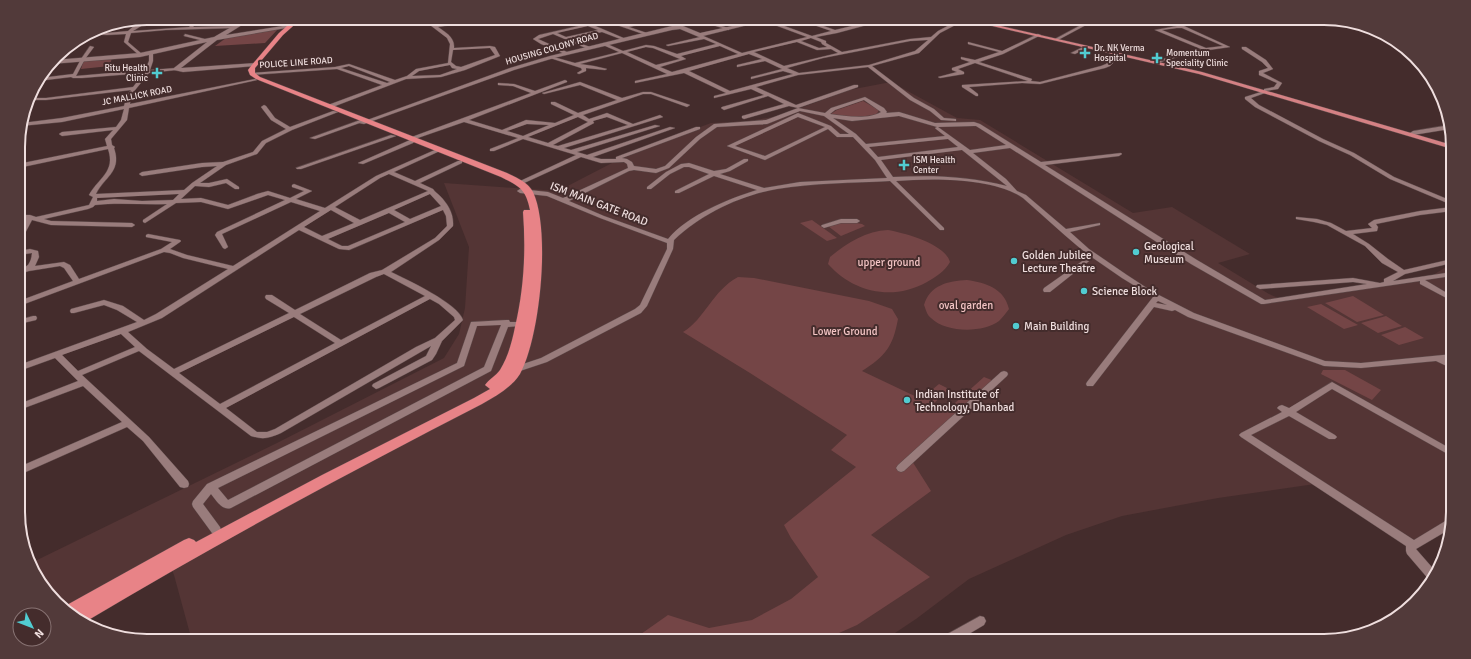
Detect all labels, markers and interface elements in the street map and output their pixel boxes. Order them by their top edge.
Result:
street label: HOUSING COLONY ROAD [504,30,600,68]
place label: Dr. NK Verma Hospital [1094,43,1145,64]
marker: Dr. NK Verma Hospital [1079,47,1091,59]
place label: Momentum Speciality Clinic [1166,48,1228,69]
marker: Momentum Speciality Clinic [1151,52,1163,64]
street label: POLICE LINE ROAD [259,55,333,71]
place label: Ritu Health Clinic [104,63,148,84]
marker: Ritu Health Clinic [151,67,163,79]
street label: JC MALLICK ROAD [101,84,173,108]
place label: ISM Health Center [913,155,956,176]
marker: ISM Health Center [898,159,910,171]
street label: ISM MAIN GATE ROAD [548,179,650,229]
place label: Geological Museum [1144,240,1194,266]
marker: Geological Museum [1131,247,1141,257]
place label: Golden Jubilee Lecture Theatre [1022,249,1095,275]
park label: upper ground [858,256,921,269]
marker: Golden Jubilee Lecture Theatre [1009,256,1019,266]
place label: Science Block [1092,285,1158,298]
marker: Science Block [1079,286,1089,296]
park label: oval garden [939,299,993,312]
place label: Main Building [1024,320,1089,333]
marker: Main Building [1011,321,1021,331]
park label: Lower Ground [812,325,878,338]
place label: Indian Institute of Technology, Dhanbad [915,388,1014,414]
marker: Indian Institute of Technology, Dhanbad [902,395,912,405]
north arrow [12,607,52,647]
text: N [32,626,46,641]

